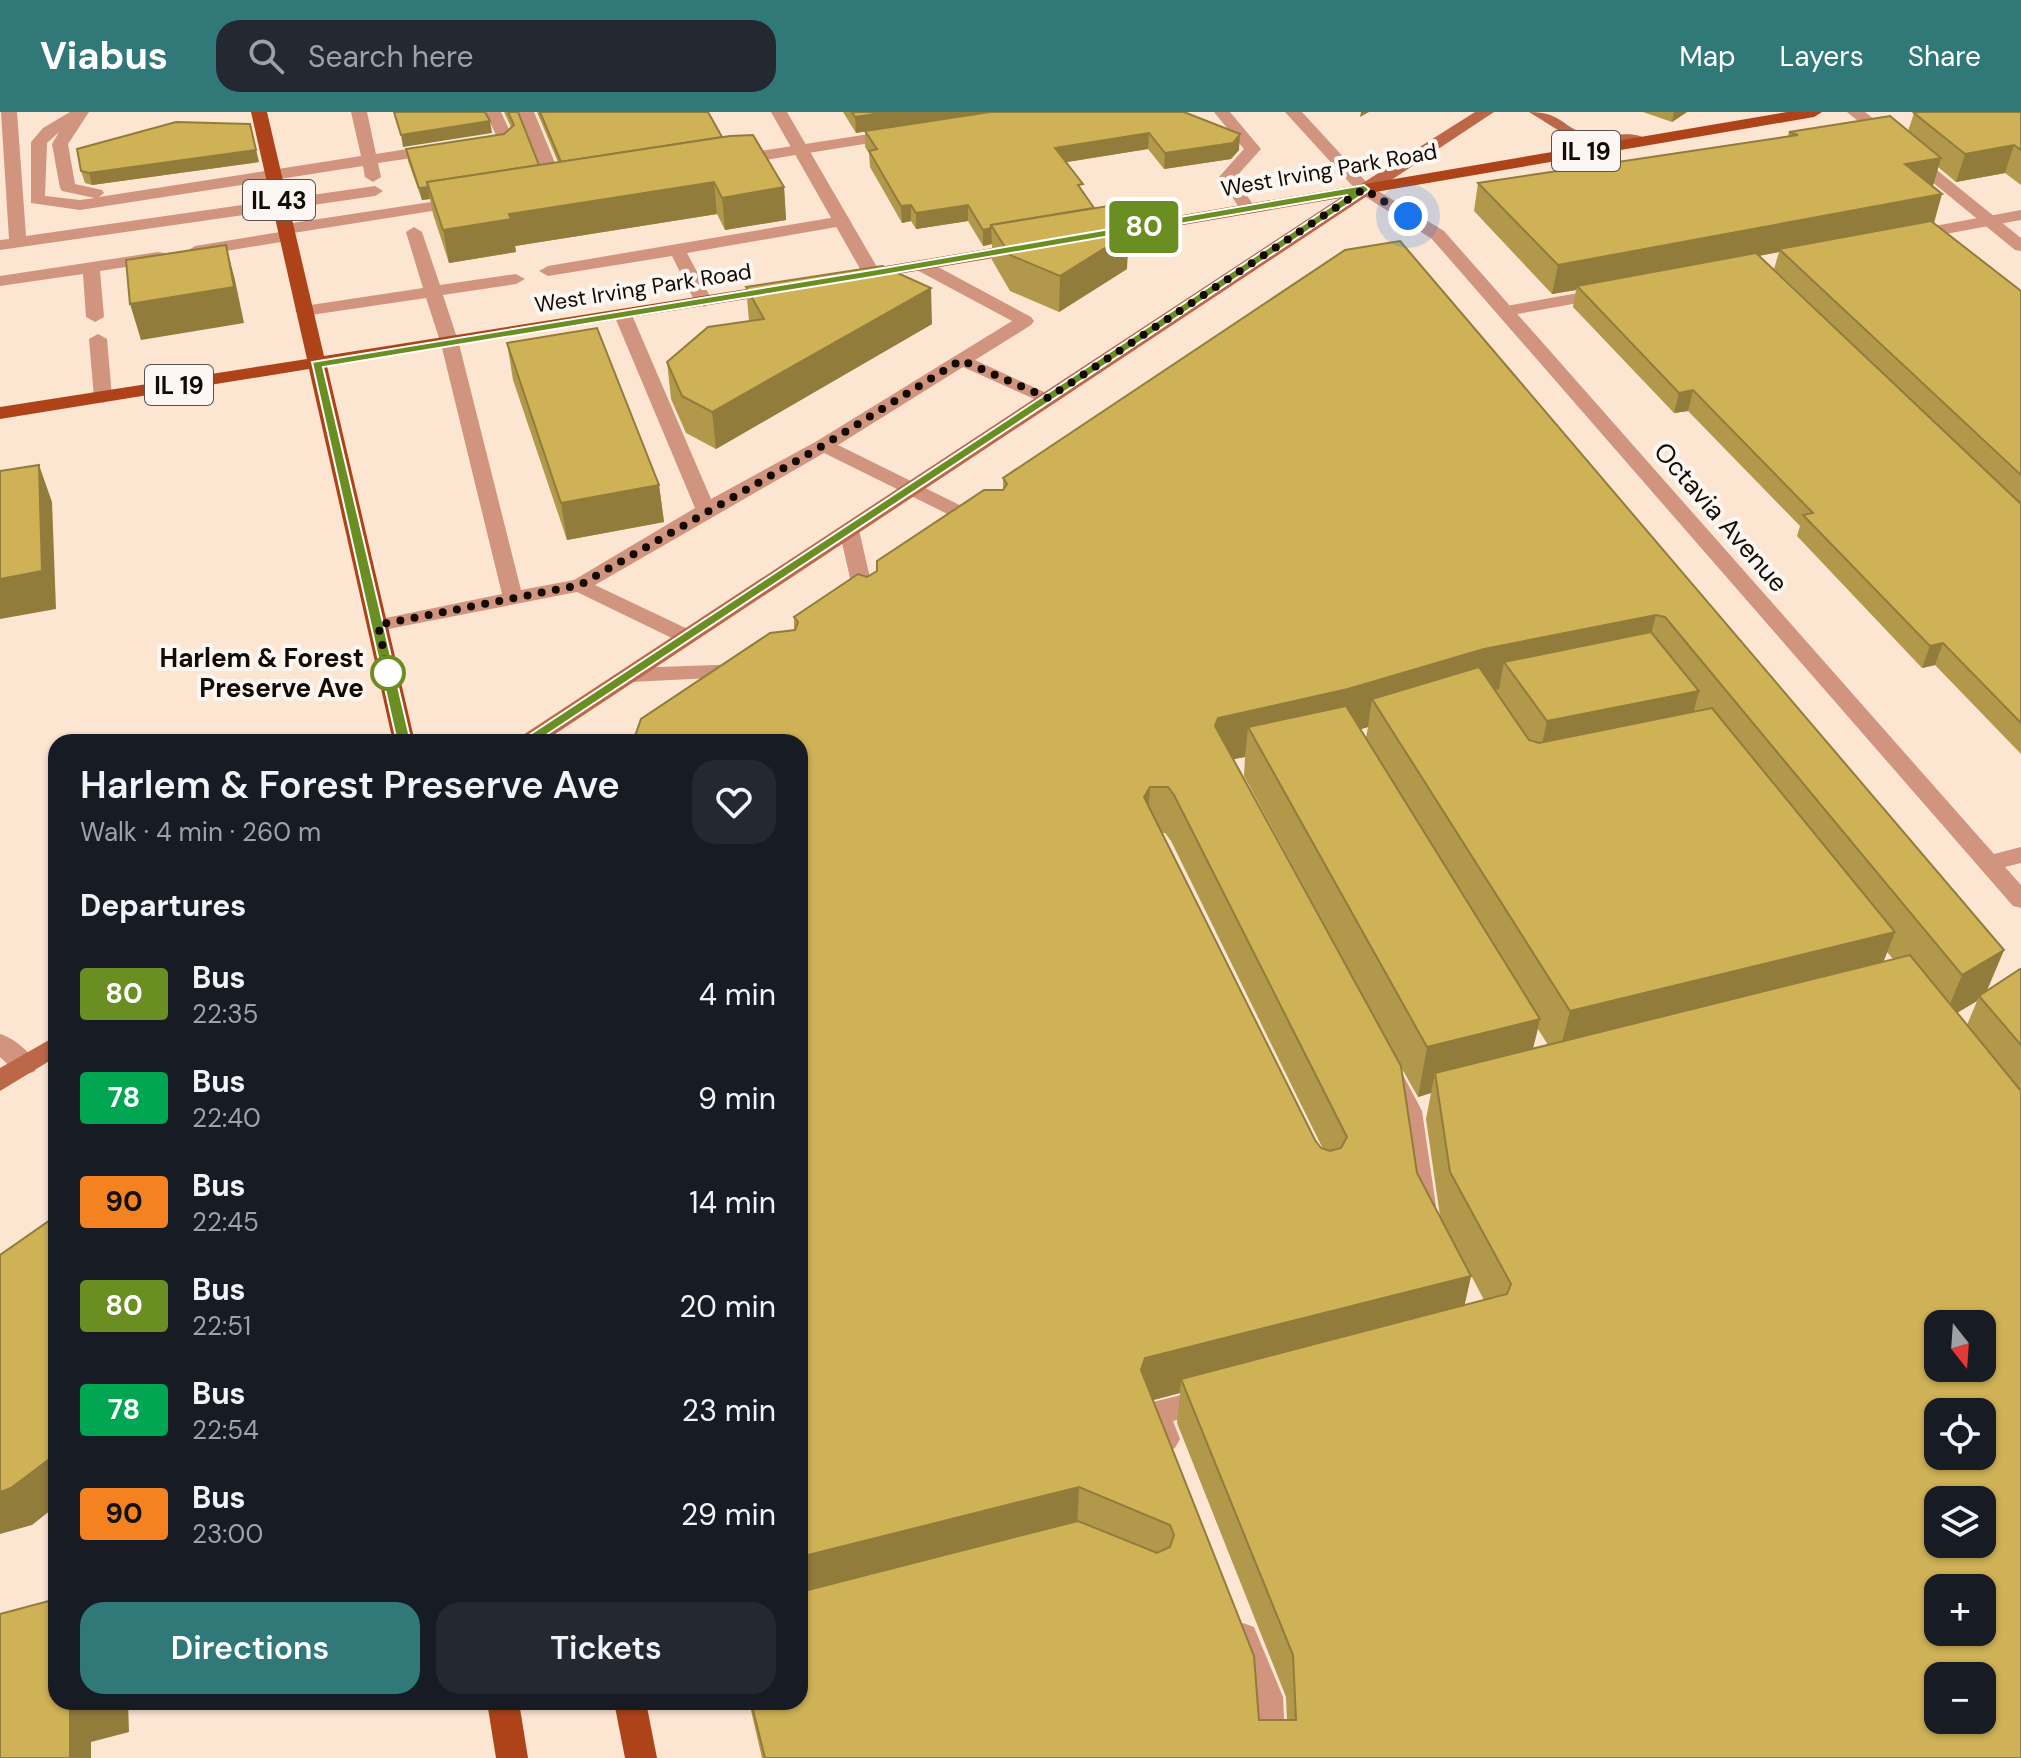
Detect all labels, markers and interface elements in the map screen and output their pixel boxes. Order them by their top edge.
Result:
search box [216,20,776,92]
text: Viabus [40,31,168,81]
icon: search [244,34,288,78]
text: Search here [308,37,474,76]
text: Map [1679,38,1736,75]
text: Layers [1780,38,1864,75]
text: Share [1908,38,1981,75]
road number: IL 19 [1552,131,1620,171]
street label: West Irving Park Road [1219,137,1439,203]
road number: IL 43 [243,180,315,220]
your location [1388,196,1428,236]
line badge: 80 [1108,201,1180,253]
text: 80 [1125,208,1163,245]
street label: West Irving Park Road [533,257,753,319]
road number: IL 19 [145,365,213,405]
street label: Octavia Avenue [1647,435,1795,599]
place label: Harlem & Forest Preserve Ave [160,641,364,705]
marker: Harlem & Forest Preserve Ave [371,656,405,690]
text: Harlem & Forest Preserve Ave [80,760,620,810]
button: heart [692,760,776,844]
text: Walk · 4 min · 260 m [80,815,321,849]
text: Departures [80,886,246,925]
text: Bus [192,958,246,997]
text: 80 [105,975,143,1012]
text: 4 min [699,975,776,1014]
text: 22:35 [192,997,258,1031]
text: Bus [192,1062,246,1101]
text: 78 [108,1079,140,1116]
text: 9 min [698,1079,776,1118]
text: 22:40 [192,1101,261,1135]
text: Bus [192,1166,246,1205]
text: 90 [105,1183,143,1220]
text: 14 min [689,1183,776,1222]
text: 22:45 [192,1205,259,1239]
text: Bus [192,1270,246,1309]
text: 80 [105,1287,143,1324]
text: 20 min [679,1287,776,1326]
text: 22:51 [192,1309,251,1343]
north arrow [1924,1310,1996,1382]
map controls [1924,1310,1996,1734]
text: Bus [192,1374,246,1413]
text: 78 [108,1391,140,1428]
text: 23 min [682,1391,776,1430]
button: locate [1924,1398,1996,1470]
text: 22:54 [192,1413,259,1447]
text: Bus [192,1478,246,1517]
button: layers [1924,1486,1996,1558]
text: 90 [105,1495,143,1532]
text: 29 min [681,1495,776,1534]
text: 23:00 [192,1517,263,1551]
button: + [1924,1574,1996,1646]
button: Directions [80,1602,420,1694]
button: Tickets [436,1602,776,1694]
button: − [1924,1662,1996,1734]

